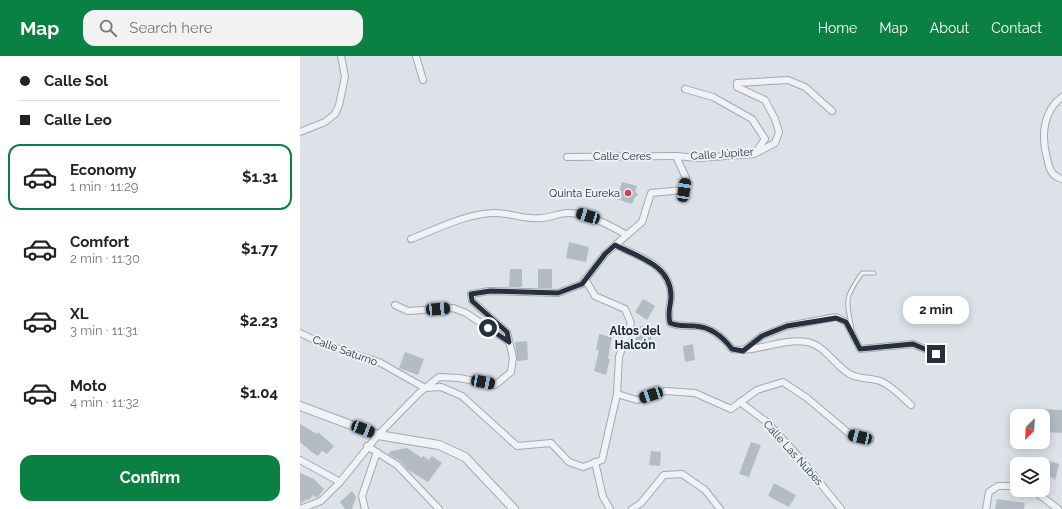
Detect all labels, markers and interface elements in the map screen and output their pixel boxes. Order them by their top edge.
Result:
search box [83,10,363,46]
text: Map [20,17,59,39]
icon: search [97,17,119,39]
text: Search here [129,19,213,37]
text: Home [818,20,857,36]
text: Map [879,20,908,36]
text: About [930,20,969,36]
text: Contact [991,20,1042,36]
text: Calle Sol [44,72,108,90]
text: Calle Leo [44,111,112,129]
street label: Calle Júpiter [690,145,754,163]
street label: Calle Ceres [593,150,651,163]
icon: car [22,159,58,195]
text: Economy [70,161,137,179]
text: $1.31 [242,168,278,186]
car [676,177,692,203]
text: 1 min · 11:29 [70,179,138,194]
place label: Quinta Eureka [549,187,620,200]
marker: Quinta Eureka [623,188,633,198]
car [575,207,601,225]
icon: car [22,231,58,267]
text: Comfort [70,233,129,251]
text: $1.77 [241,240,278,258]
text: 2 min · 11:30 [70,251,140,266]
callout: 2 min [903,296,969,324]
car [426,302,450,316]
text: 2 min [919,302,953,317]
icon: car [22,303,58,339]
text: XL [70,305,88,323]
text: $2.23 [240,312,278,330]
route start [479,319,497,337]
text: 3 min · 11:31 [70,323,138,338]
district label: Altos del Halcón [609,324,661,352]
street label: Calle Saturno [311,333,380,369]
route end [927,345,945,363]
car [470,374,496,390]
icon: car [22,375,58,411]
text: Moto [70,377,107,395]
text: $1.04 [240,384,278,402]
car [638,386,664,404]
text: 4 min · 11:32 [70,395,139,410]
north arrow [1010,409,1050,449]
map controls [1010,409,1050,497]
street label: Calle Las Nubes [760,418,826,488]
car [350,419,376,439]
car [847,428,873,446]
button: Confirm [20,455,280,501]
button: layers [1010,457,1050,497]

